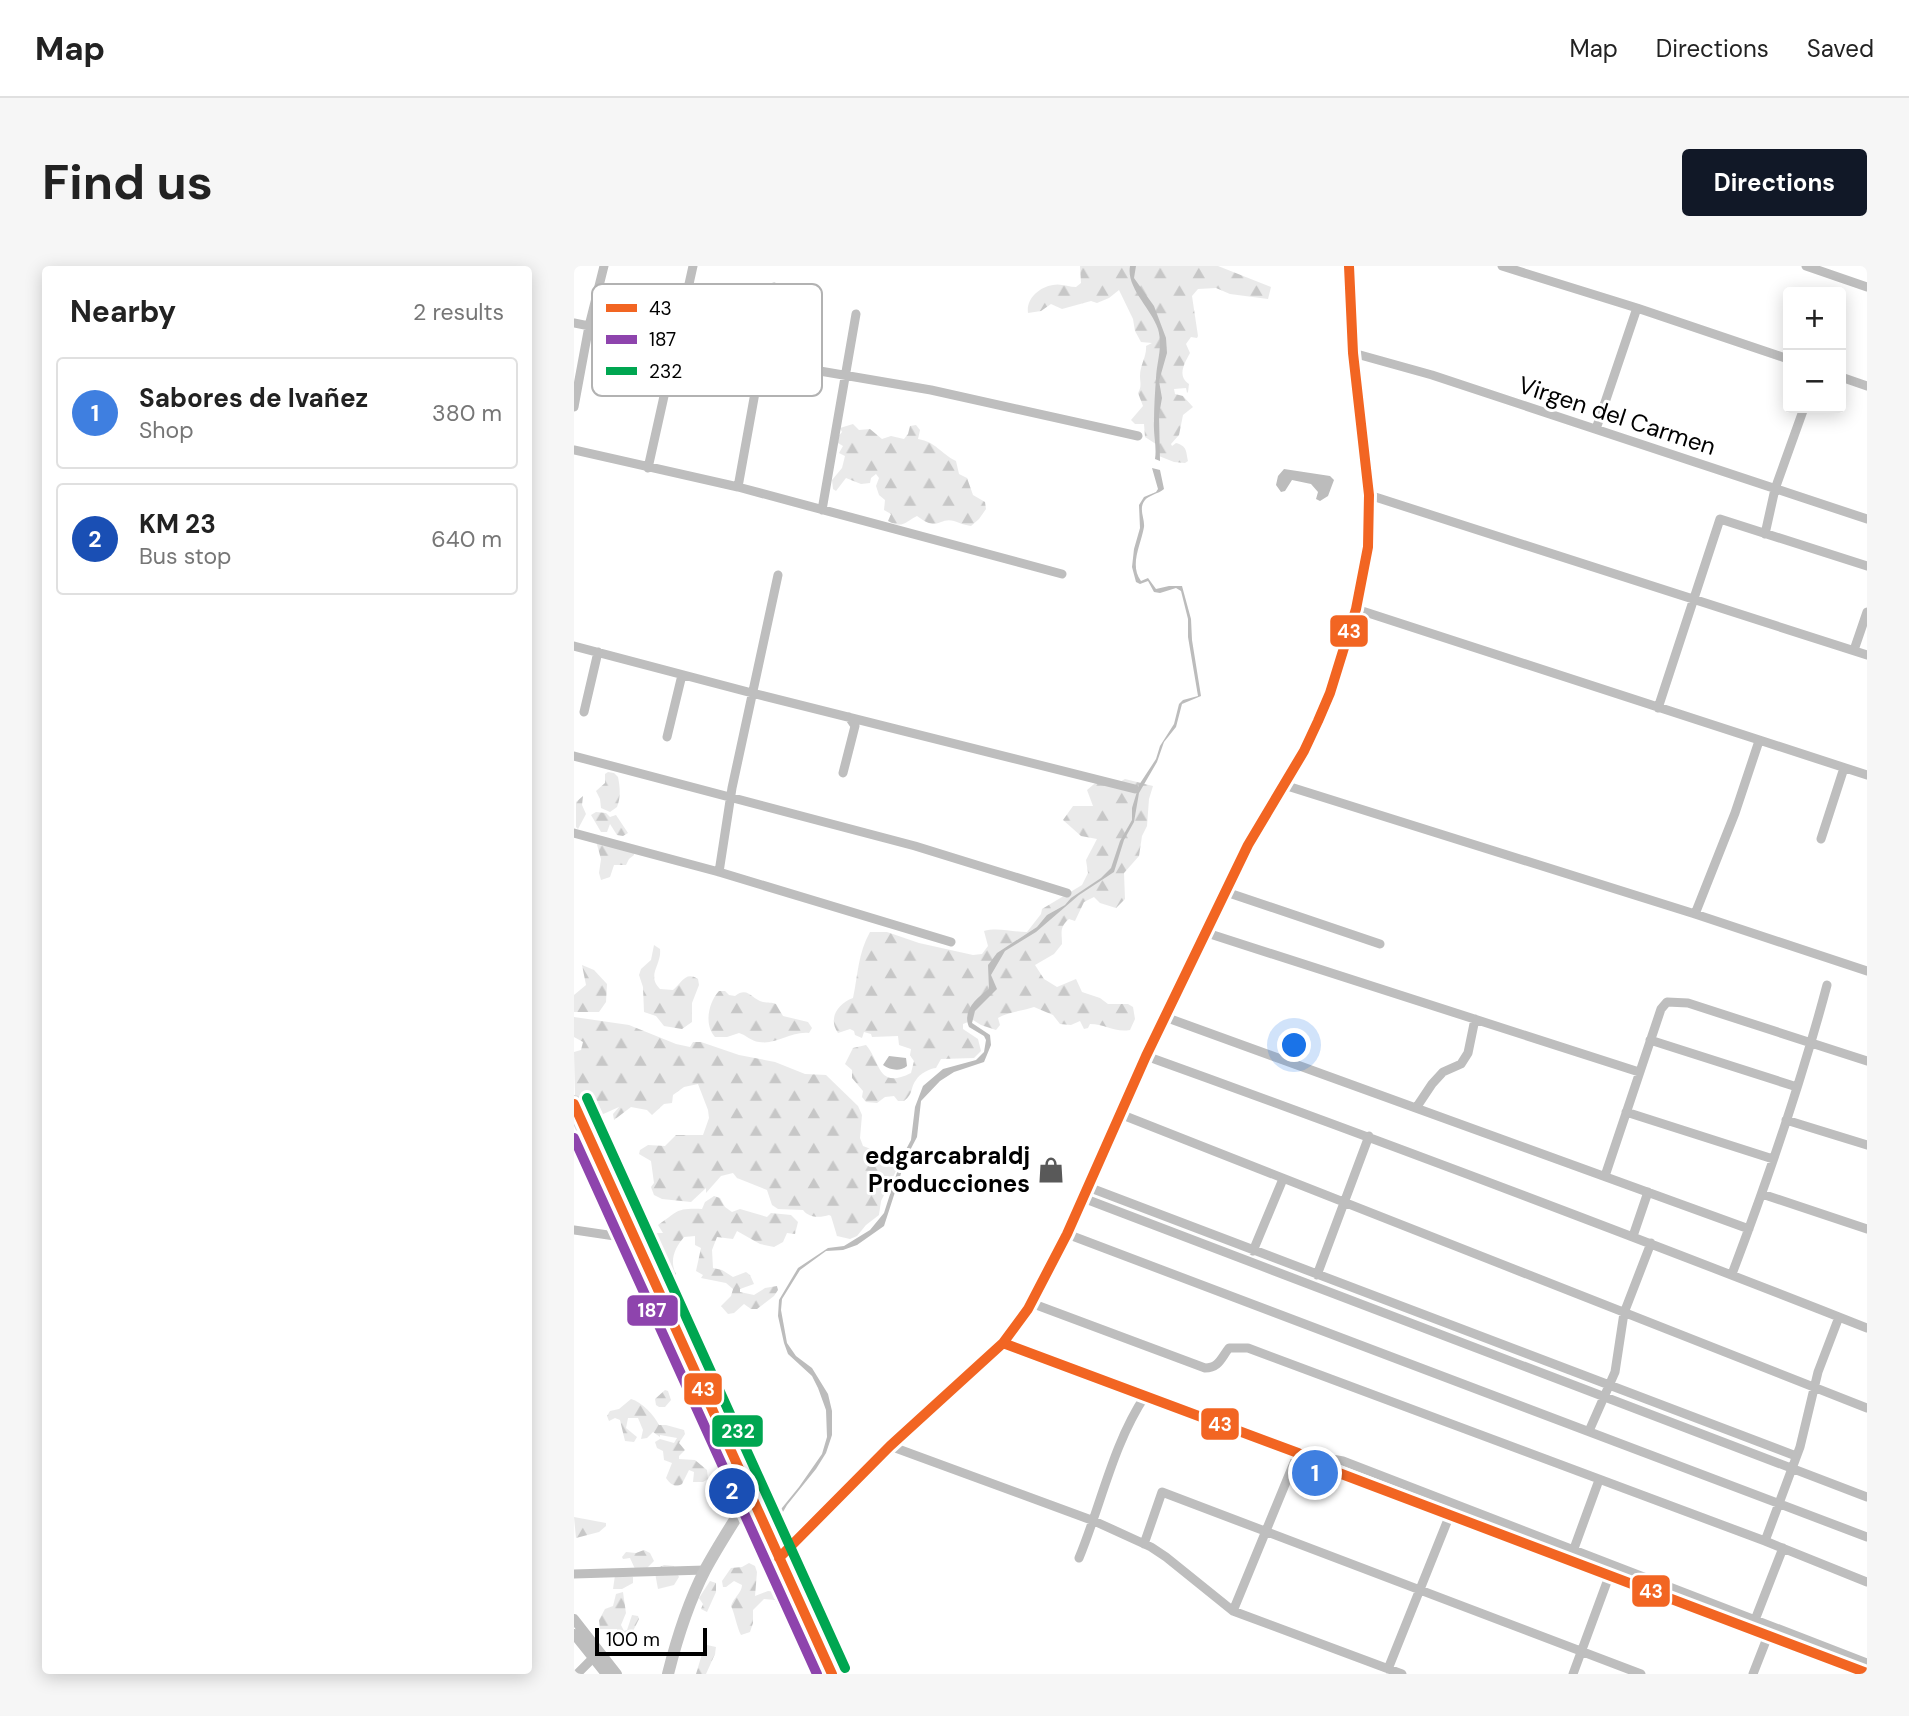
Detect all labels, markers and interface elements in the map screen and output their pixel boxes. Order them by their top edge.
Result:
text: Map [35,27,105,70]
text: Map [1570,33,1618,64]
text: Directions [1656,33,1769,64]
text: Saved [1807,33,1874,64]
button: Directions [1682,149,1867,216]
text: Find us [42,150,213,214]
legend [592,284,822,396]
map controls [1783,287,1846,413]
button: + [1783,287,1846,350]
text: Nearby [70,292,176,331]
text: 43 [649,296,672,321]
text: 2 results [413,297,504,327]
text: 187 [649,327,676,352]
button: − [1783,350,1846,413]
text: 232 [649,359,682,384]
street label: Virgen del Carmen [1515,369,1720,462]
text: Sabores de Ivañez [139,381,368,415]
text: 1 [91,398,99,428]
text: 380 m [432,398,502,428]
text: Shop [139,415,194,445]
text: KM 23 [139,507,216,541]
text: 2 [88,524,102,554]
text: 640 m [431,524,502,554]
text: Bus stop [139,541,231,571]
line badge: 43 [1329,614,1369,648]
text: 43 [1337,619,1361,644]
your location [1277,1028,1311,1062]
place label: edgarcabraldj Producciones [865,1140,1030,1199]
shop icon: edgarcabraldj Producciones [1036,1155,1066,1185]
line badge: 187 [626,1294,679,1327]
text: 187 [638,1298,666,1323]
line badge: 43 [683,1372,723,1406]
text: 43 [691,1377,715,1402]
line badge: 43 [1200,1407,1240,1441]
text: 43 [1208,1412,1232,1437]
line badge: 232 [711,1414,764,1448]
text: 232 [721,1419,755,1444]
pin: 1 [1292,1447,1338,1499]
pin: 2 [709,1465,755,1517]
line badge: 43 [1631,1574,1671,1608]
text: 43 [1639,1579,1663,1604]
scale bar [595,1625,707,1657]
text: 100 m [606,1627,660,1652]

